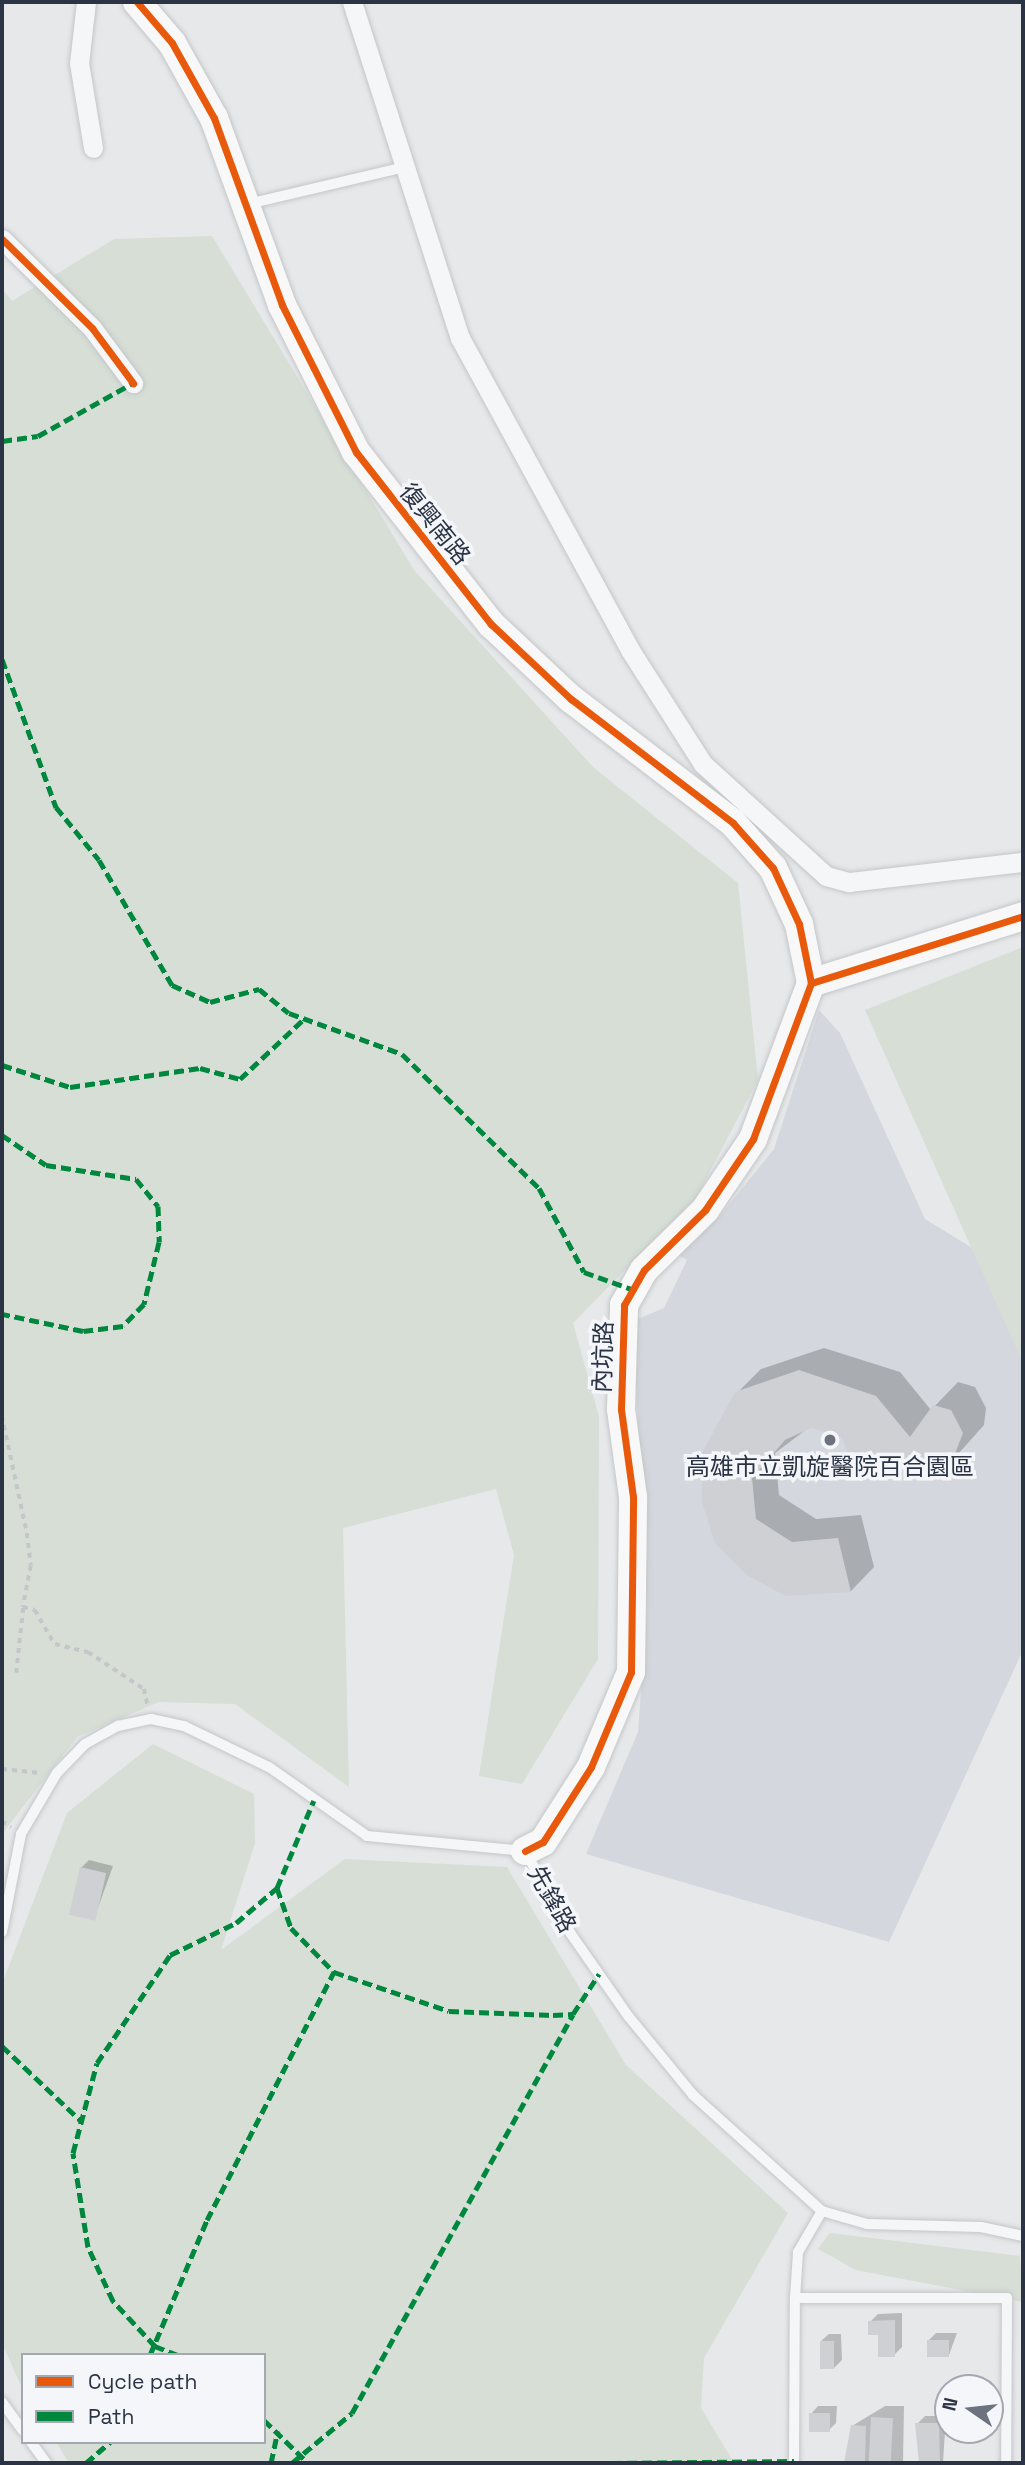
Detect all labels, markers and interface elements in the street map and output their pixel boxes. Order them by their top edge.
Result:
street label: 復興南路 [394,478,476,570]
street label: 內坑路 [587,1321,619,1393]
marker: 高雄市立凱旋醫院百合園區 [820,1430,840,1450]
place label: 高雄市立凱旋醫院百合園區 [686,1453,974,1481]
street label: 先鋒路 [522,1861,582,1937]
legend [21,2353,266,2444]
text: Cycle path [88,2368,197,2395]
north arrow [934,2374,1004,2444]
text: N [936,2395,964,2413]
text: Path [88,2403,134,2430]

